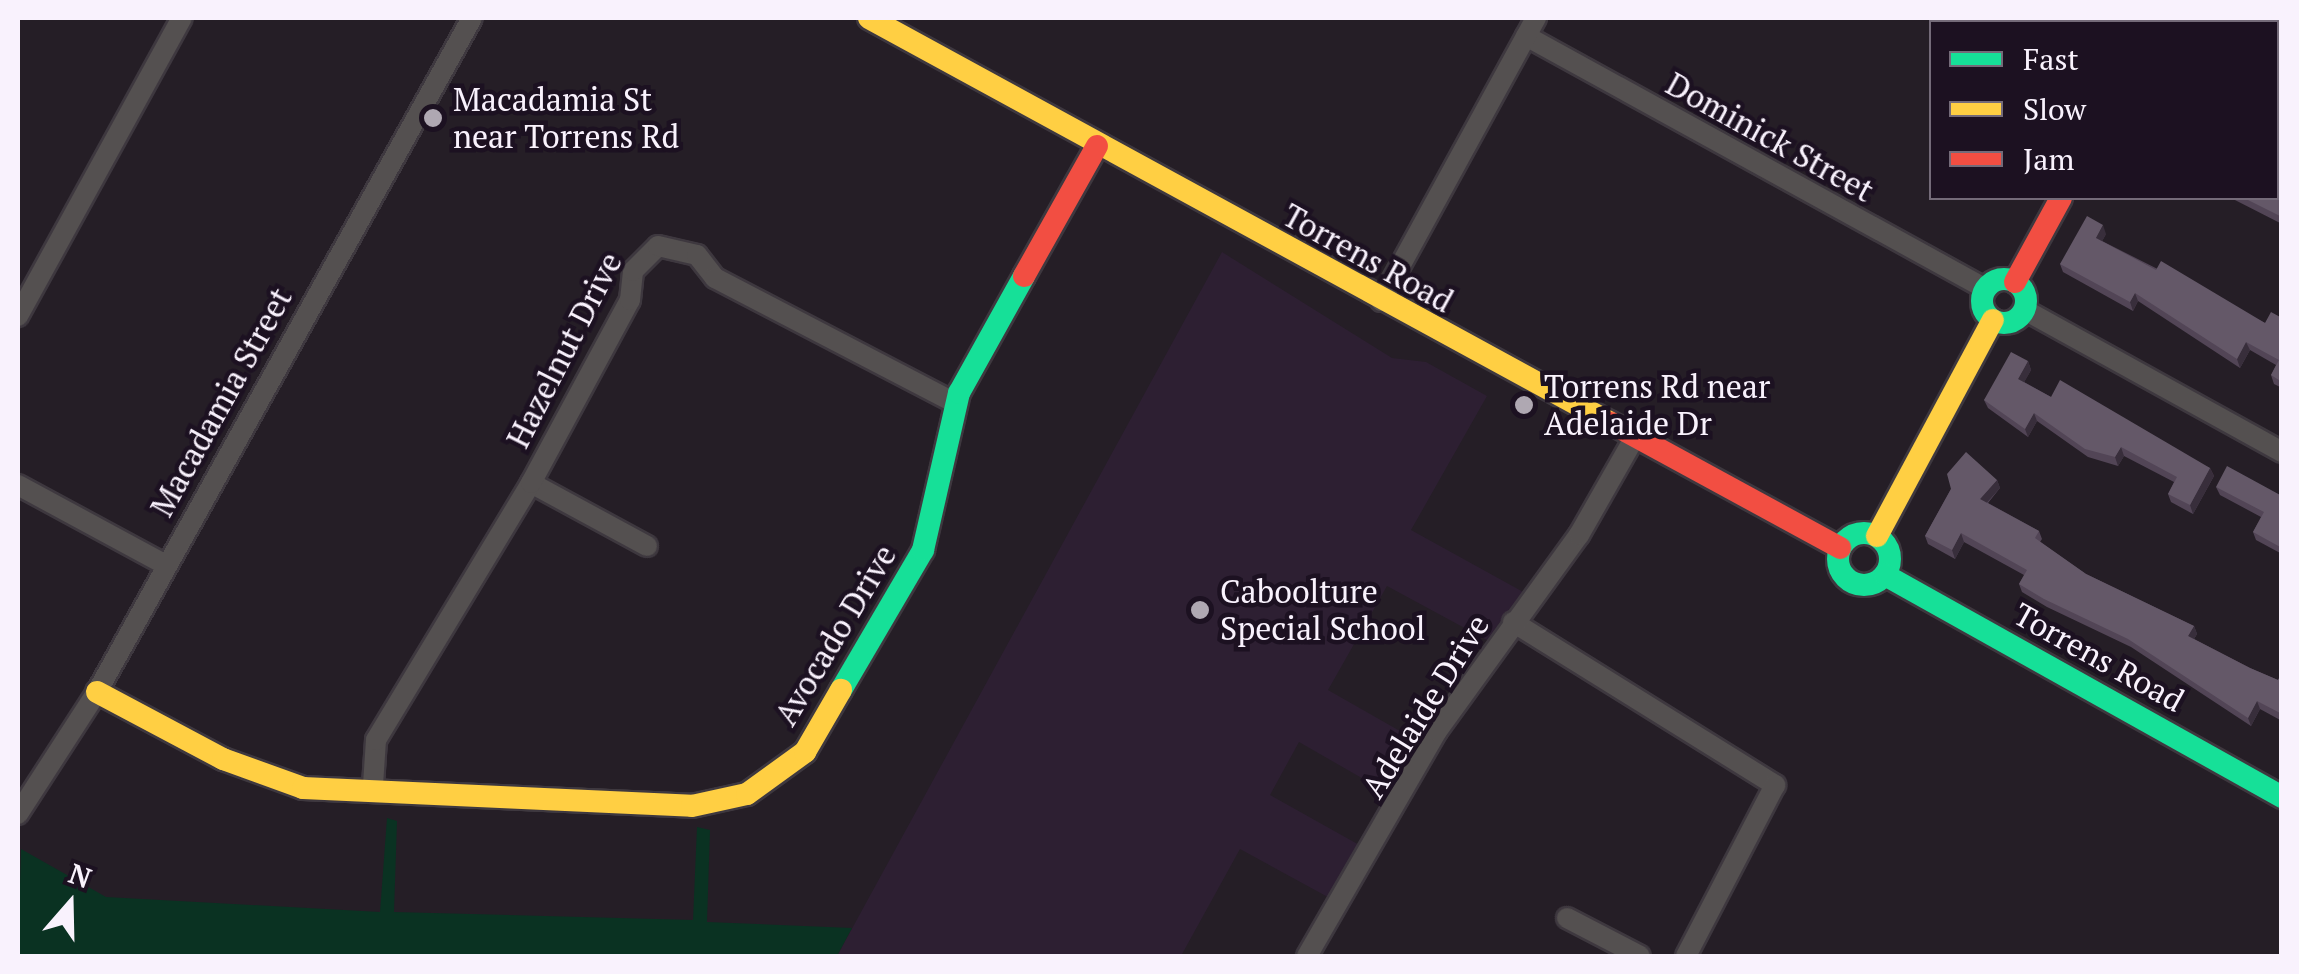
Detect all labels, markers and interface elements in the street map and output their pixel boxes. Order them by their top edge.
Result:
legend [1929,20,2279,200]
text: Fast [2023,39,2079,79]
street label: Dominick Street [1660,64,1880,210]
place label: Macadamia St near Torrens Rd [453,81,679,156]
text: Slow [2023,89,2086,129]
marker: Macadamia St near Torrens Rd [422,107,444,129]
text: Jam [2023,139,2074,179]
street label: Torrens Road [1276,196,1460,320]
street label: Hazelnut Drive [498,246,630,454]
street label: Macadamia Street [142,281,300,523]
place label: Torrens Rd near Adelaide Dr [1544,368,1770,443]
marker: Torrens Rd near Adelaide Dr [1513,394,1535,416]
street label: Avocado Drive [766,538,904,732]
place label: Caboolture Special School [1220,573,1425,648]
street label: Torrens Road [2007,595,2191,719]
marker: Caboolture Special School [1189,599,1211,621]
street label: Adelaide Drive [1353,607,1497,805]
north arrow [20,854,120,954]
text: N [64,854,97,896]

